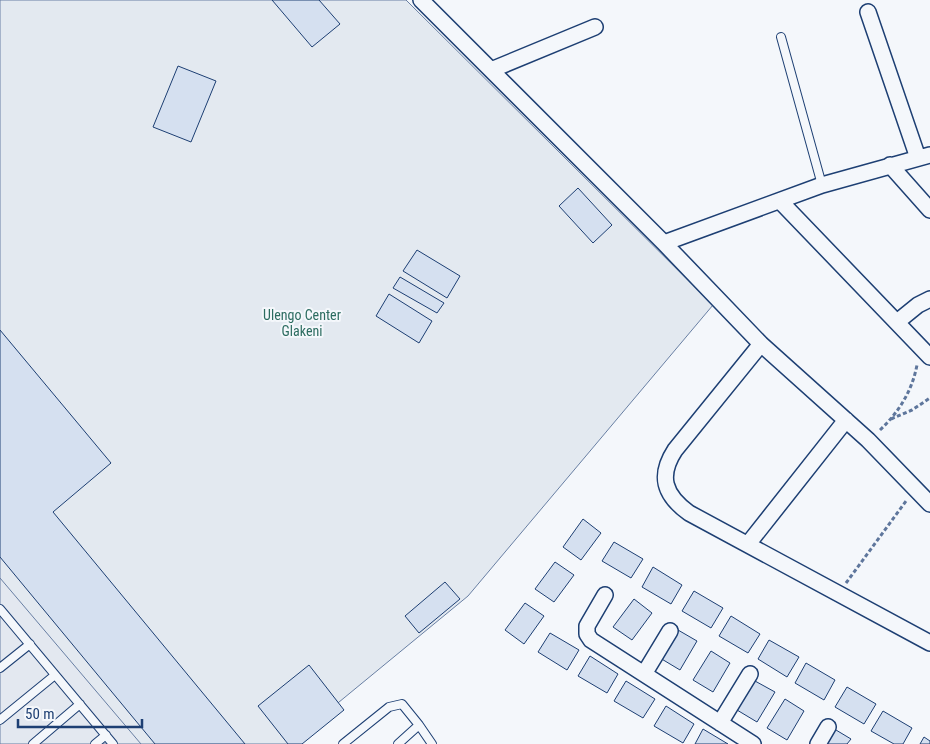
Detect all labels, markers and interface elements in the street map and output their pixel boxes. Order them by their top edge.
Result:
park label: Ulengo Center Glakeni [263,307,341,339]
scale bar [18,696,141,728]
text: 50 m [25,705,55,723]

